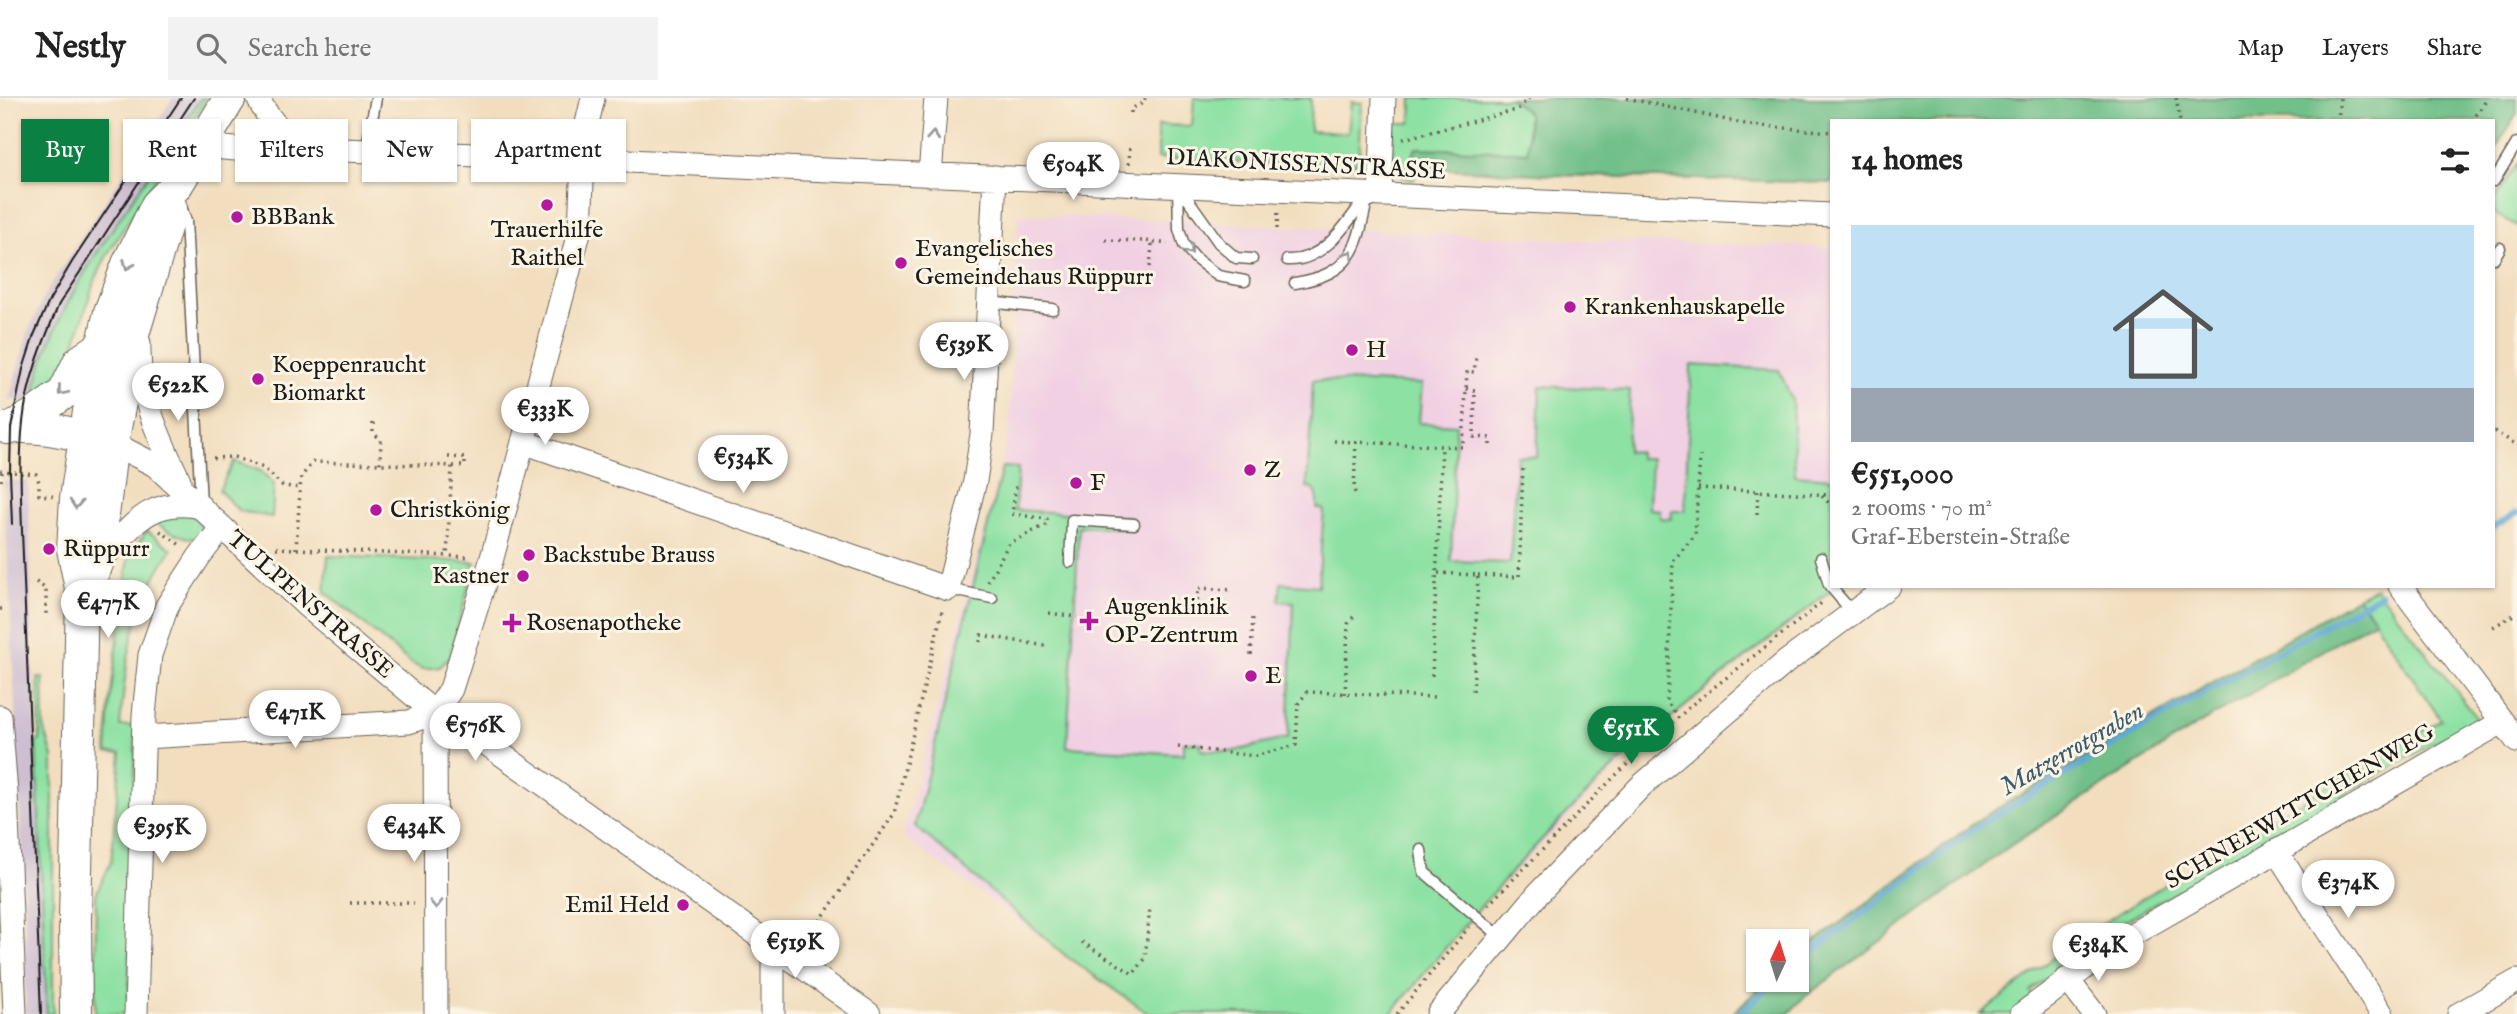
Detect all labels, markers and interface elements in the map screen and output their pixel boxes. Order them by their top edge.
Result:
search box [168,17,658,80]
text: Nestly [35,27,126,69]
icon: search [192,29,230,67]
text: Search here [248,32,372,65]
text: Map [2238,33,2284,64]
text: Layers [2322,33,2389,64]
text: Share [2427,33,2482,64]
chip: Buy [21,119,109,182]
chip: Rent [123,119,221,182]
chip: Filters [235,119,348,182]
chip: New [362,119,457,182]
chip: Apartment [471,119,626,182]
one-way arrow [925,131,940,142]
pin: €504K [1024,142,1122,202]
street label: DIAKONISSENSTRASSE [1165,142,1447,188]
text: 14 homes [1851,142,1963,180]
icon: filters [2436,142,2474,180]
text: €504K [1043,150,1103,179]
marker: Trauerhilfe Raithel [539,197,555,213]
place label: BBBank [251,202,334,233]
marker: BBBank [229,209,245,225]
place label: Trauerhilfe Raithel [491,215,603,274]
place label: Evangelisches Gemeindehaus Rüppurr [915,234,1154,293]
one-way arrow [1181,242,1193,254]
one-way arrow [1341,250,1353,262]
marker: Evangelisches Gemeindehaus Rüppurr [893,255,909,271]
one-way arrow [122,257,136,270]
icon: home [2100,271,2226,397]
place label: Krankenhauskapelle [1584,292,1785,323]
marker: Krankenhauskapelle [1562,299,1578,315]
pin: €539K [915,322,1013,382]
text: €539K [935,330,993,359]
place label: H [1366,335,1387,366]
marker: H [1344,342,1360,358]
place label: Koeppenraucht Biomarkt [272,350,426,409]
pin: €522K [129,364,227,423]
text: €522K [148,371,208,400]
marker: Koeppenraucht Biomarkt [250,371,266,387]
one-way arrow [58,383,70,396]
pin: €333K [496,388,594,447]
text: €333K [517,395,573,424]
pin: €534K [694,436,792,495]
text: €534K [714,443,772,472]
place label: Z [1264,455,1281,486]
text: €551,000 [1851,456,1954,494]
marker: Z [1242,462,1258,478]
place label: F [1090,468,1105,499]
marker: F [1068,475,1084,491]
text: 2 rooms · 70 m² [1851,494,1992,523]
place label: Christkönig [390,495,511,526]
one-way arrow [69,499,84,510]
marker: Christkönig [368,502,384,518]
text: Graf-Eberstein-Straße [1851,523,2070,552]
street label: TULPENSTRASSE [220,524,400,686]
place label: Rüppurr [63,534,150,565]
place label: Backstube Brauss [543,540,715,571]
marker: Rüppurr [41,541,57,557]
marker: Backstube Brauss [521,547,537,563]
place label: Kastner [432,561,509,592]
marker: Kastner [515,568,531,584]
pin: €477K [59,580,157,640]
text: €477K [77,588,139,617]
place label: Augenklinik OP-Zentrum [1104,592,1238,651]
place label: Rosenapotheke [526,608,681,639]
marker: Augenklinik OP-Zentrum [1079,611,1099,631]
marker: Rosenapotheke [504,615,520,631]
place label: E [1265,661,1282,692]
marker: E [1243,668,1259,684]
pin: €471K [246,690,344,750]
water label: Matzerrotgraben [1994,694,2151,804]
text: €471K [265,698,325,727]
pin: €576K [426,704,524,763]
pin: €551K [1582,706,1680,766]
text: €576K [446,711,504,740]
text: €551K [1603,714,1659,743]
street label: SCHNEEWITTCHENWEG [2160,717,2440,897]
pin: €434K [365,804,463,864]
pin: €395K [113,806,211,865]
text: €434K [383,812,445,841]
text: €395K [133,813,191,842]
pin: €374K [2299,860,2397,920]
text: €374K [2318,868,2378,897]
place label: Emil Held [565,890,669,921]
marker: Emil Held [675,897,691,913]
one-way arrow [428,899,444,909]
pin: €519K [746,920,844,980]
pin: €384K [2049,924,2147,983]
text: €519K [766,928,824,957]
north arrow [1746,929,1810,992]
map controls [1746,929,1809,992]
text: €384K [2069,931,2128,960]

